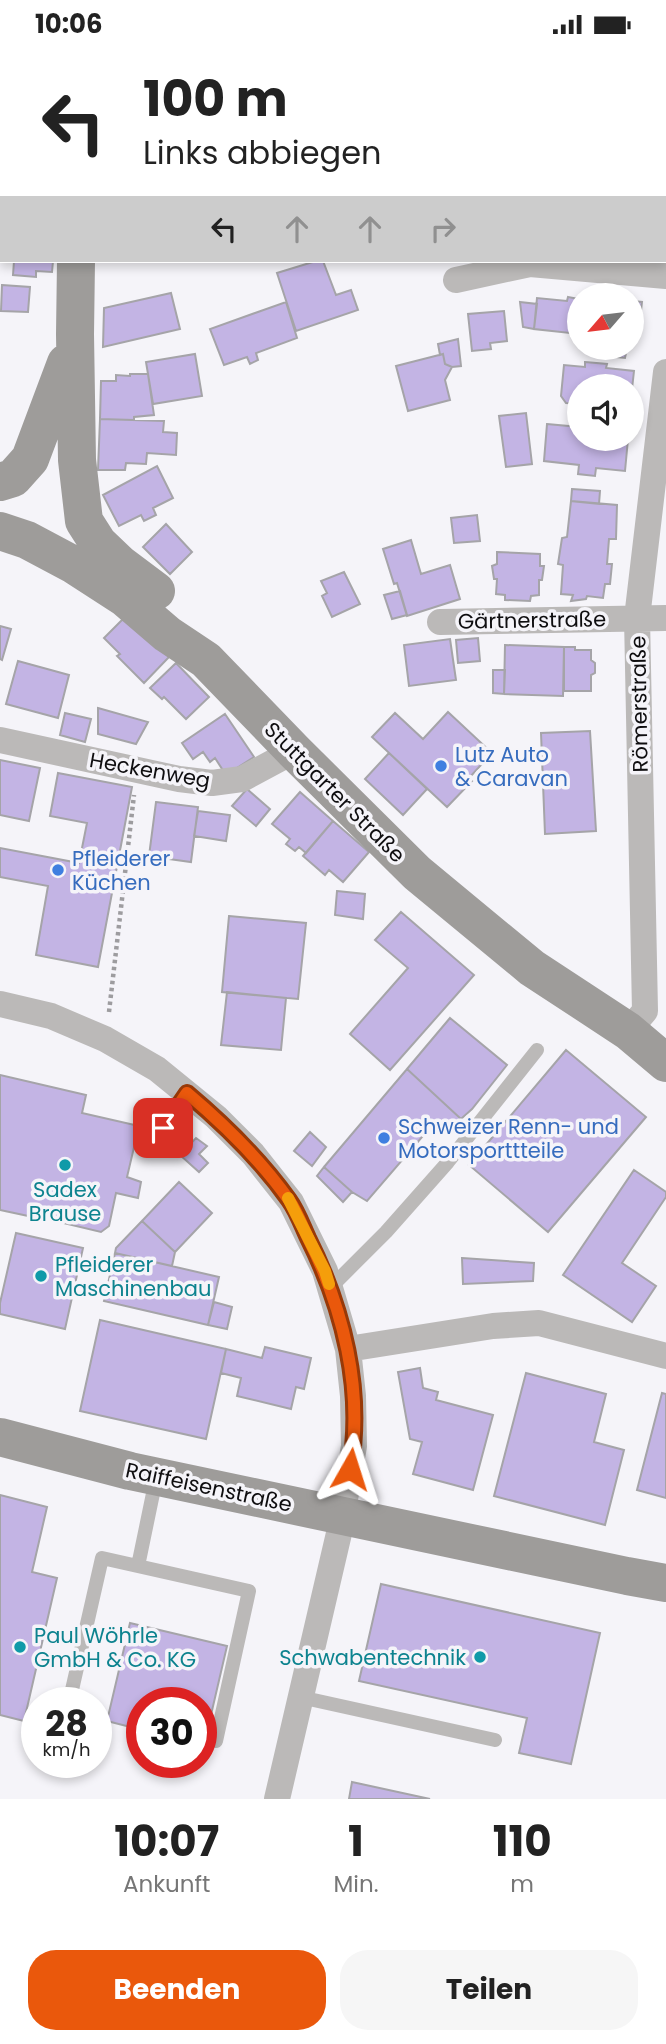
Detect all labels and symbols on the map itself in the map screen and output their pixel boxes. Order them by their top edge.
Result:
north arrow [567,283,644,361]
street label: Gärtnerstraße [458,604,606,636]
street label: Römerstraße [623,635,655,773]
street label: Stuttgarter Straße [258,715,412,869]
place label: Lutz Auto & Caravan [455,740,568,793]
street label: Heckenweg [87,745,213,795]
marker: Lutz Auto & Caravan [433,758,449,774]
place label: Pfleiderer Küchen [72,844,170,897]
marker: Pfleiderer Küchen [50,862,66,878]
pin [133,1098,193,1158]
place label: Schweizer Renn- und Motorsporttteile [398,1112,619,1165]
marker: Schweizer Renn- und Motorsporttteile [376,1130,392,1146]
marker: Sadex Brause [57,1157,73,1173]
place label: Sadex Brause [29,1175,101,1228]
place label: Pfleiderer Maschinenbau [55,1250,211,1303]
marker: Pfleiderer Maschinenbau [33,1268,49,1284]
position arrow [313,1432,387,1506]
street label: Raiffeisenstraße [123,1455,295,1519]
place label: Paul Wöhrle GmbH & Co. KG [34,1621,196,1674]
marker: Paul Wöhrle GmbH & Co. KG [12,1639,28,1655]
place label: Schwabentechnik [279,1643,466,1672]
marker: Schwabentechnik [472,1649,488,1665]
speed limit sign: 30 [126,1687,217,1778]

